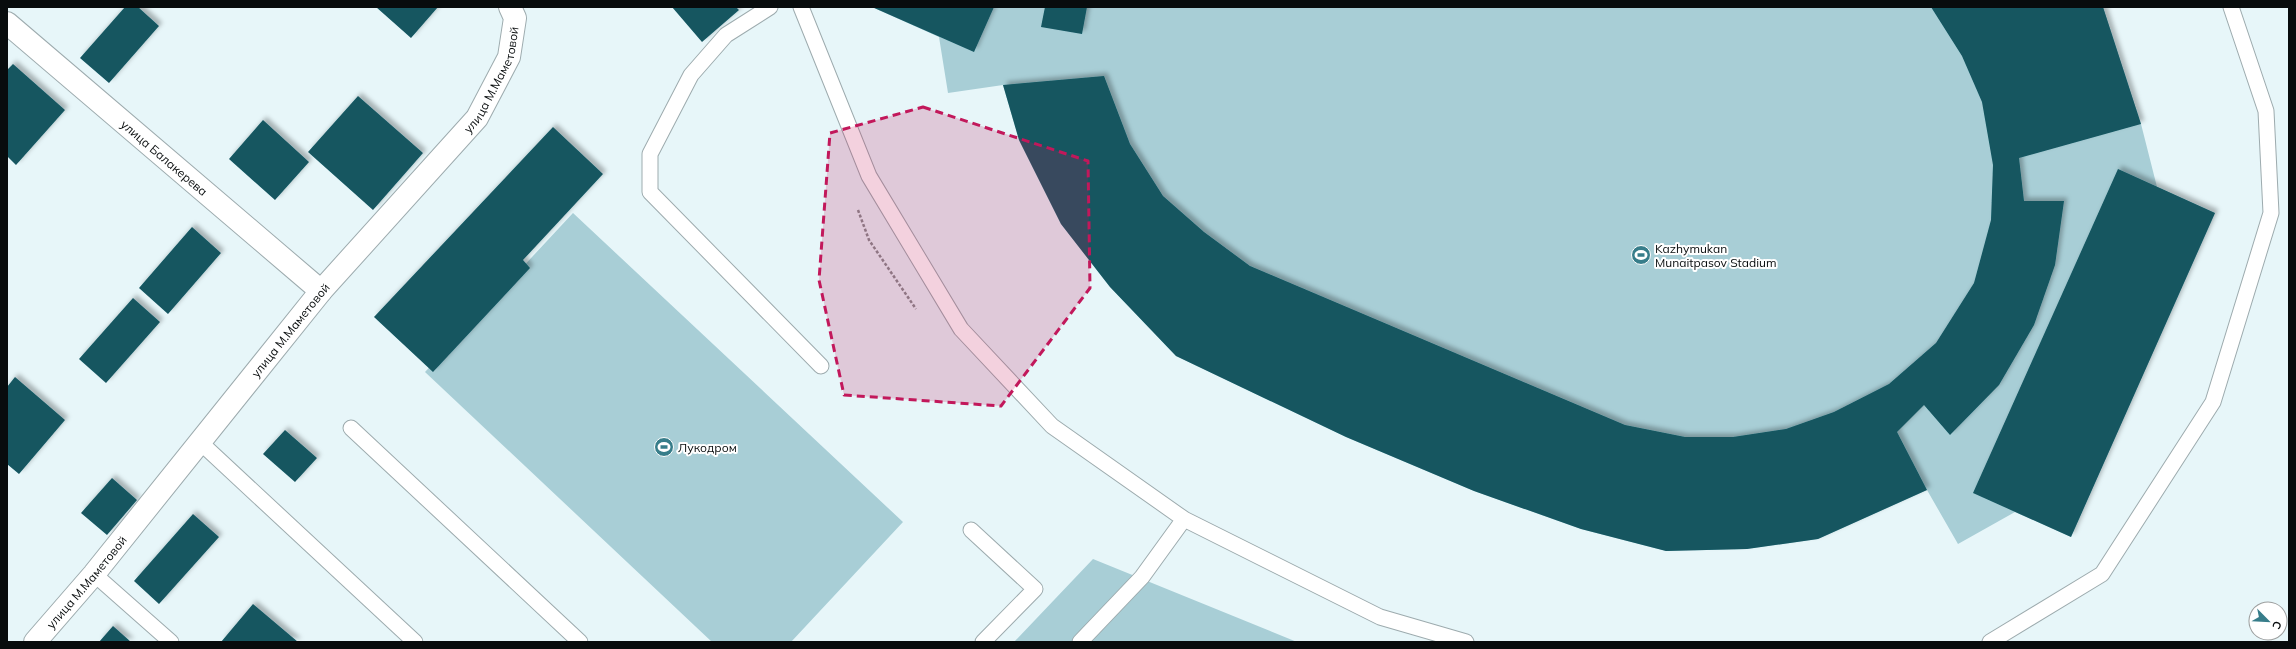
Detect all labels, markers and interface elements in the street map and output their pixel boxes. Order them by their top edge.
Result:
street label: улица М.Маметовой [460,25,521,136]
street label: улица Балакерева [118,116,211,199]
place label: Kazhymukan Munaitpasov Stadium [1655,241,1777,270]
sports icon: Kazhymukan Munaitpasov Stadium [1630,244,1652,266]
street label: улица М.Маметовой [247,280,332,380]
sports icon: Лукодром [653,436,675,458]
place label: Лукодром [678,440,737,455]
street label: улица М.Маметовой [43,532,129,631]
north arrow [2248,601,2288,641]
text: С [2269,619,2285,632]

